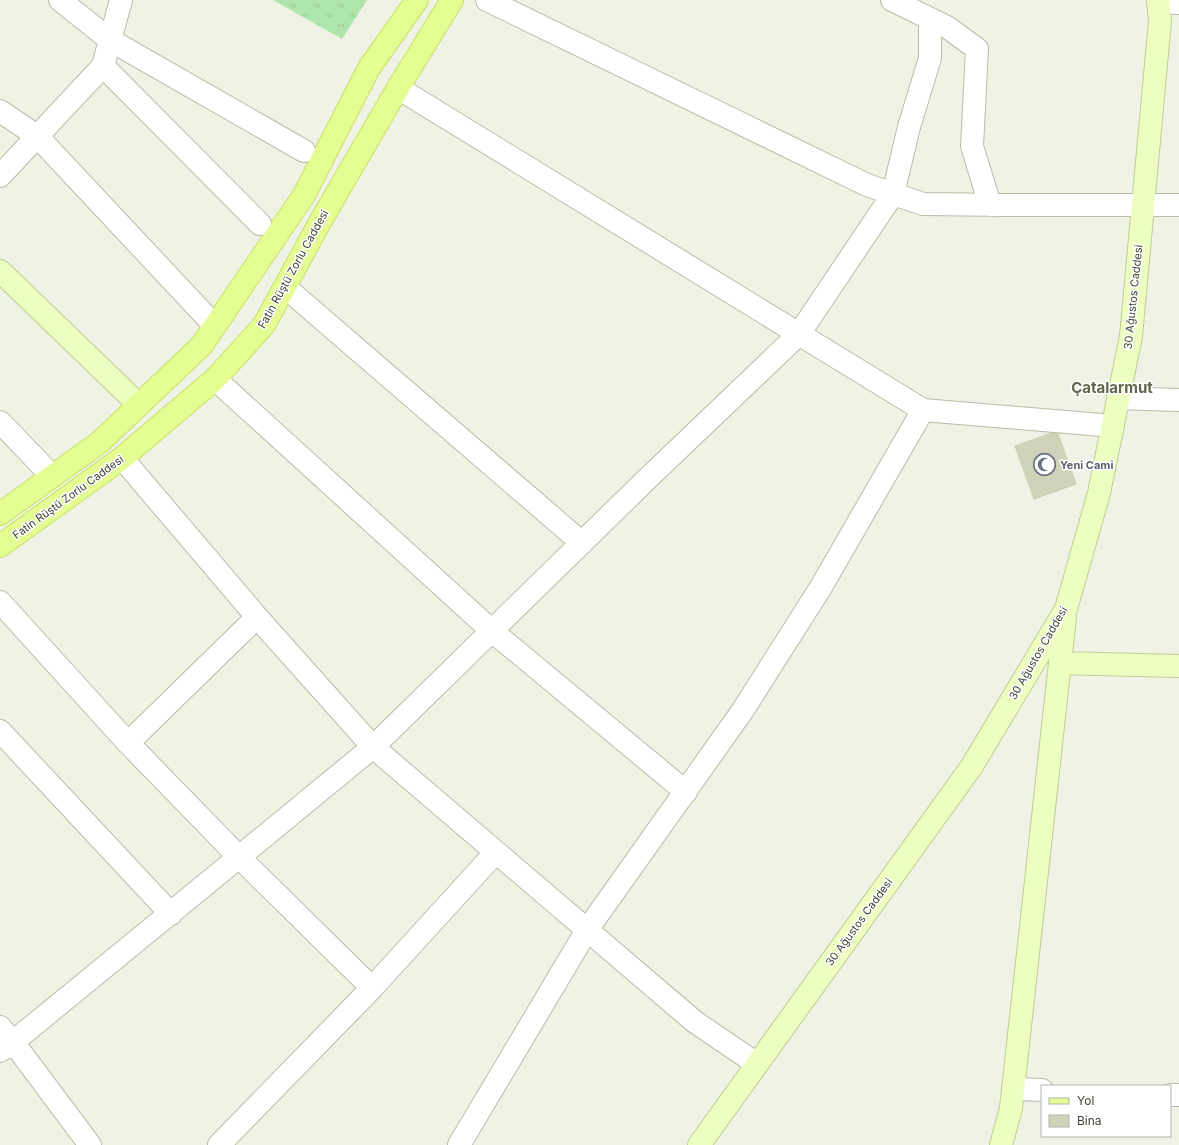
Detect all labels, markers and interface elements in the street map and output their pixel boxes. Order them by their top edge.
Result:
street label: Fatin Rüştü Zorlu Caddesi [255,207,331,331]
street label: 30 Ağustos Caddesi [1121,244,1145,350]
district label: Çatalarmut [1071,378,1153,397]
street label: Fatin Rüştü Zorlu Caddesi [10,452,126,542]
mosque icon: Yeni Cami [1032,452,1058,478]
place label: Yeni Cami [1060,458,1113,472]
street label: 30 Ağustos Caddesi [1006,604,1070,702]
street label: 30 Ağustos Caddesi [822,875,896,969]
legend [1041,1085,1171,1137]
text: Yol [1077,1093,1094,1108]
text: Bina [1077,1113,1102,1128]

